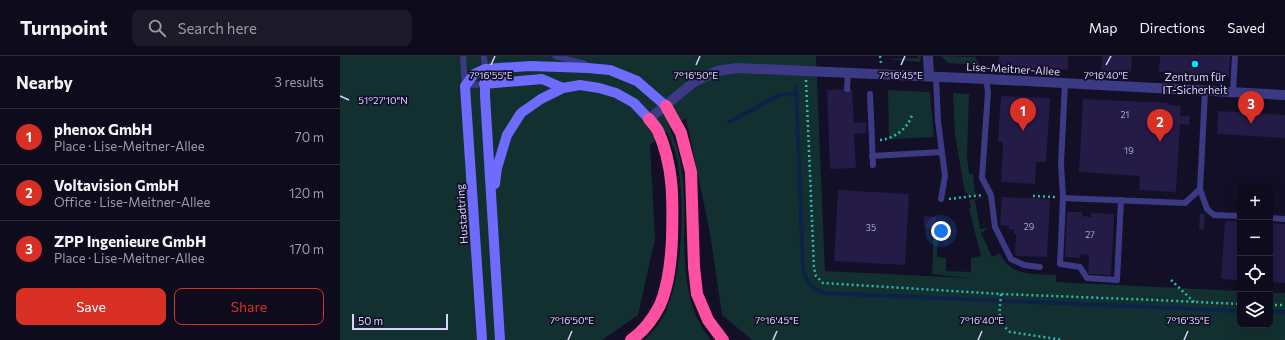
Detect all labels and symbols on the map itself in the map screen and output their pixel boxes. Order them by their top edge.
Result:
marker: Zentrum für IT-Sicherheit [1190,59,1200,69]
street label: Lise-Meitner-Allee [966,60,1060,77]
text: 7°16'55"E [469,69,513,81]
text: 7°16'50"E [674,69,718,81]
text: 7°16'45"E [879,69,923,81]
text: 7°16'40"E [1084,69,1128,81]
place label: Zentrum für IT-Sicherheit [1163,70,1228,96]
pin: 3 [1238,91,1264,124]
text: 51°27'10"N [358,94,408,106]
pin: 1 [1010,98,1036,131]
house number: 21 [1121,109,1129,120]
pin: 2 [1147,109,1173,142]
house number: 19 [1124,145,1134,156]
street label: Hustadtring [453,184,470,244]
your location [931,221,951,241]
house number: 29 [1024,221,1034,232]
house number: 35 [866,222,876,233]
house number: 27 [1085,229,1095,240]
scale bar [352,312,448,331]
text: 7°16'50"E [550,314,594,326]
text: 7°16'45"E [755,314,799,326]
text: 7°16'40"E [960,314,1004,326]
text: 7°16'35"E [1166,314,1210,326]

